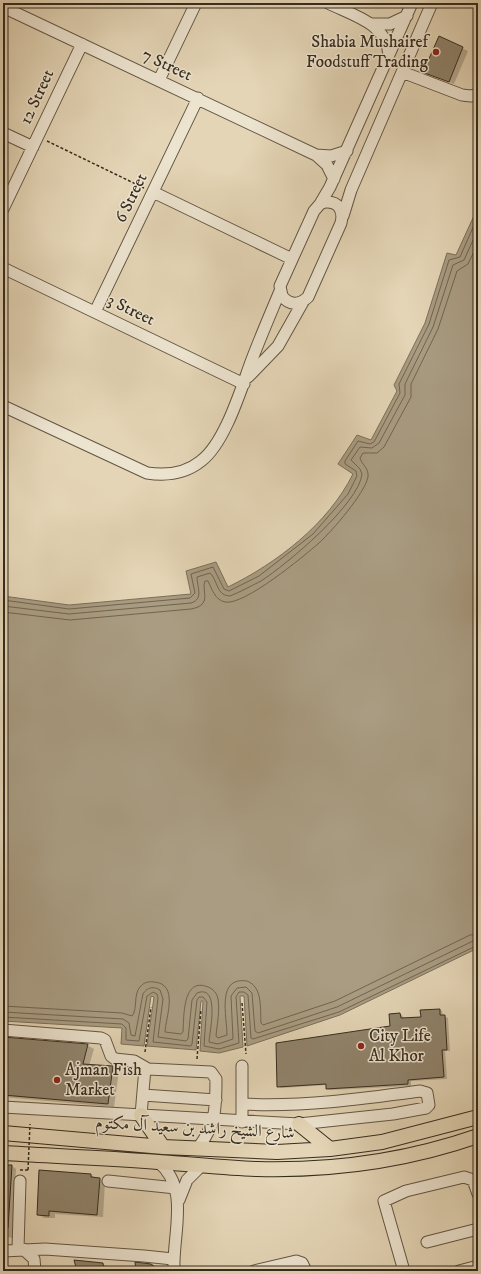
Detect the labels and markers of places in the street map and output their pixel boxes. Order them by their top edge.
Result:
place label: Shabia Mushairef Foodstuff Trading [306,31,431,73]
marker: Shabia Mushairef Foodstuff Trading [431,47,441,57]
place label: City Life Al Khor [369,1025,431,1067]
marker: City Life Al Khor [356,1041,366,1051]
place label: Ajman Fish Market [65,1059,142,1101]
marker: Ajman Fish Market [52,1075,62,1085]

